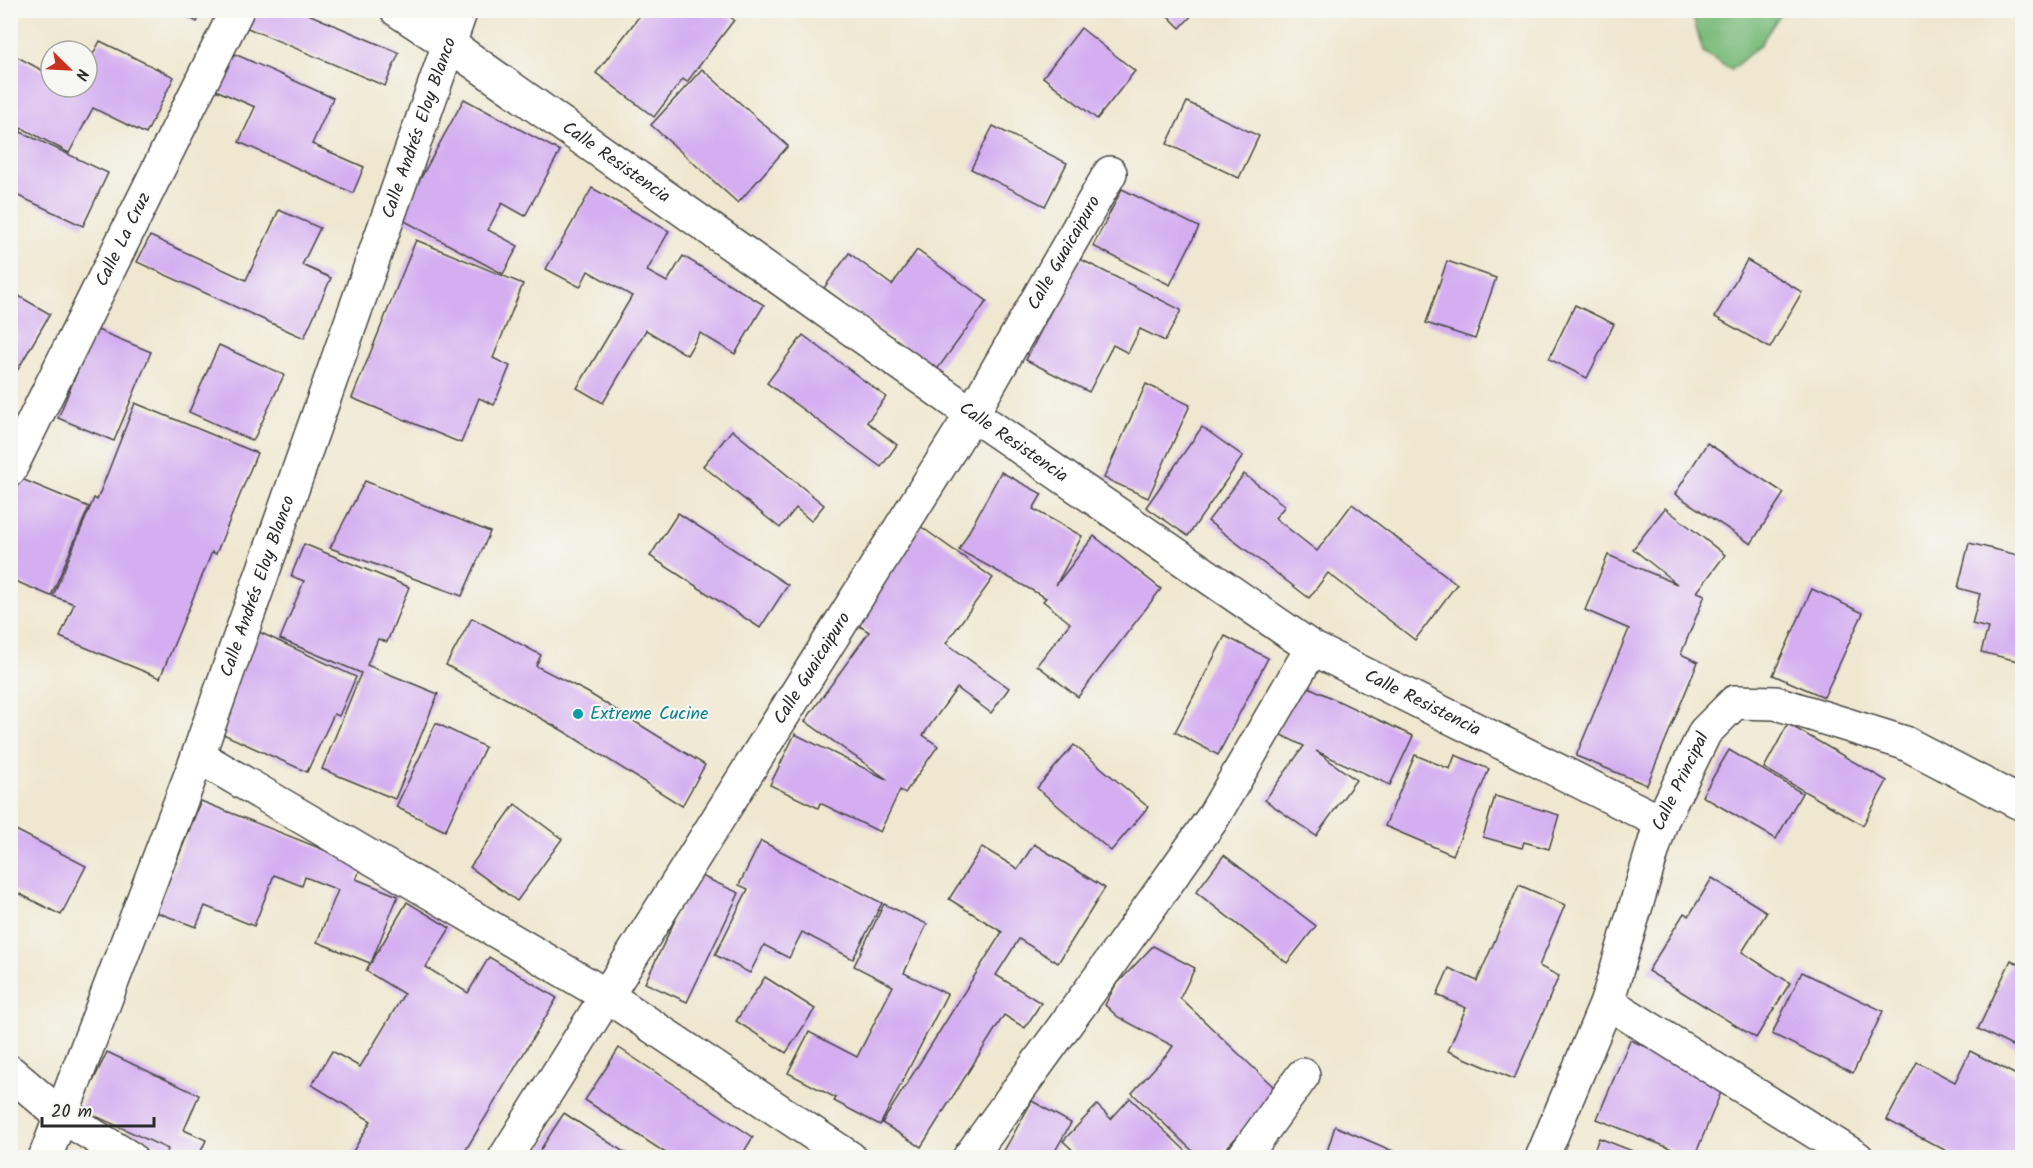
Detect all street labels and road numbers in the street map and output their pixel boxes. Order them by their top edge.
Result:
street label: Calle Andrés Eloy Blanco [374,33,465,223]
street label: Calle Resistencia [556,114,676,211]
street label: Calle La Cruz [88,187,159,292]
street label: Calle Guaicaipuro [1020,190,1109,316]
street label: Calle Resistencia [953,394,1074,490]
street label: Calle Andrés Eloy Blanco [212,492,303,681]
street label: Calle Guaicaipuro [766,607,859,730]
street label: Calle Resistencia [1359,662,1486,744]
street label: Calle Principal [1645,727,1718,834]

